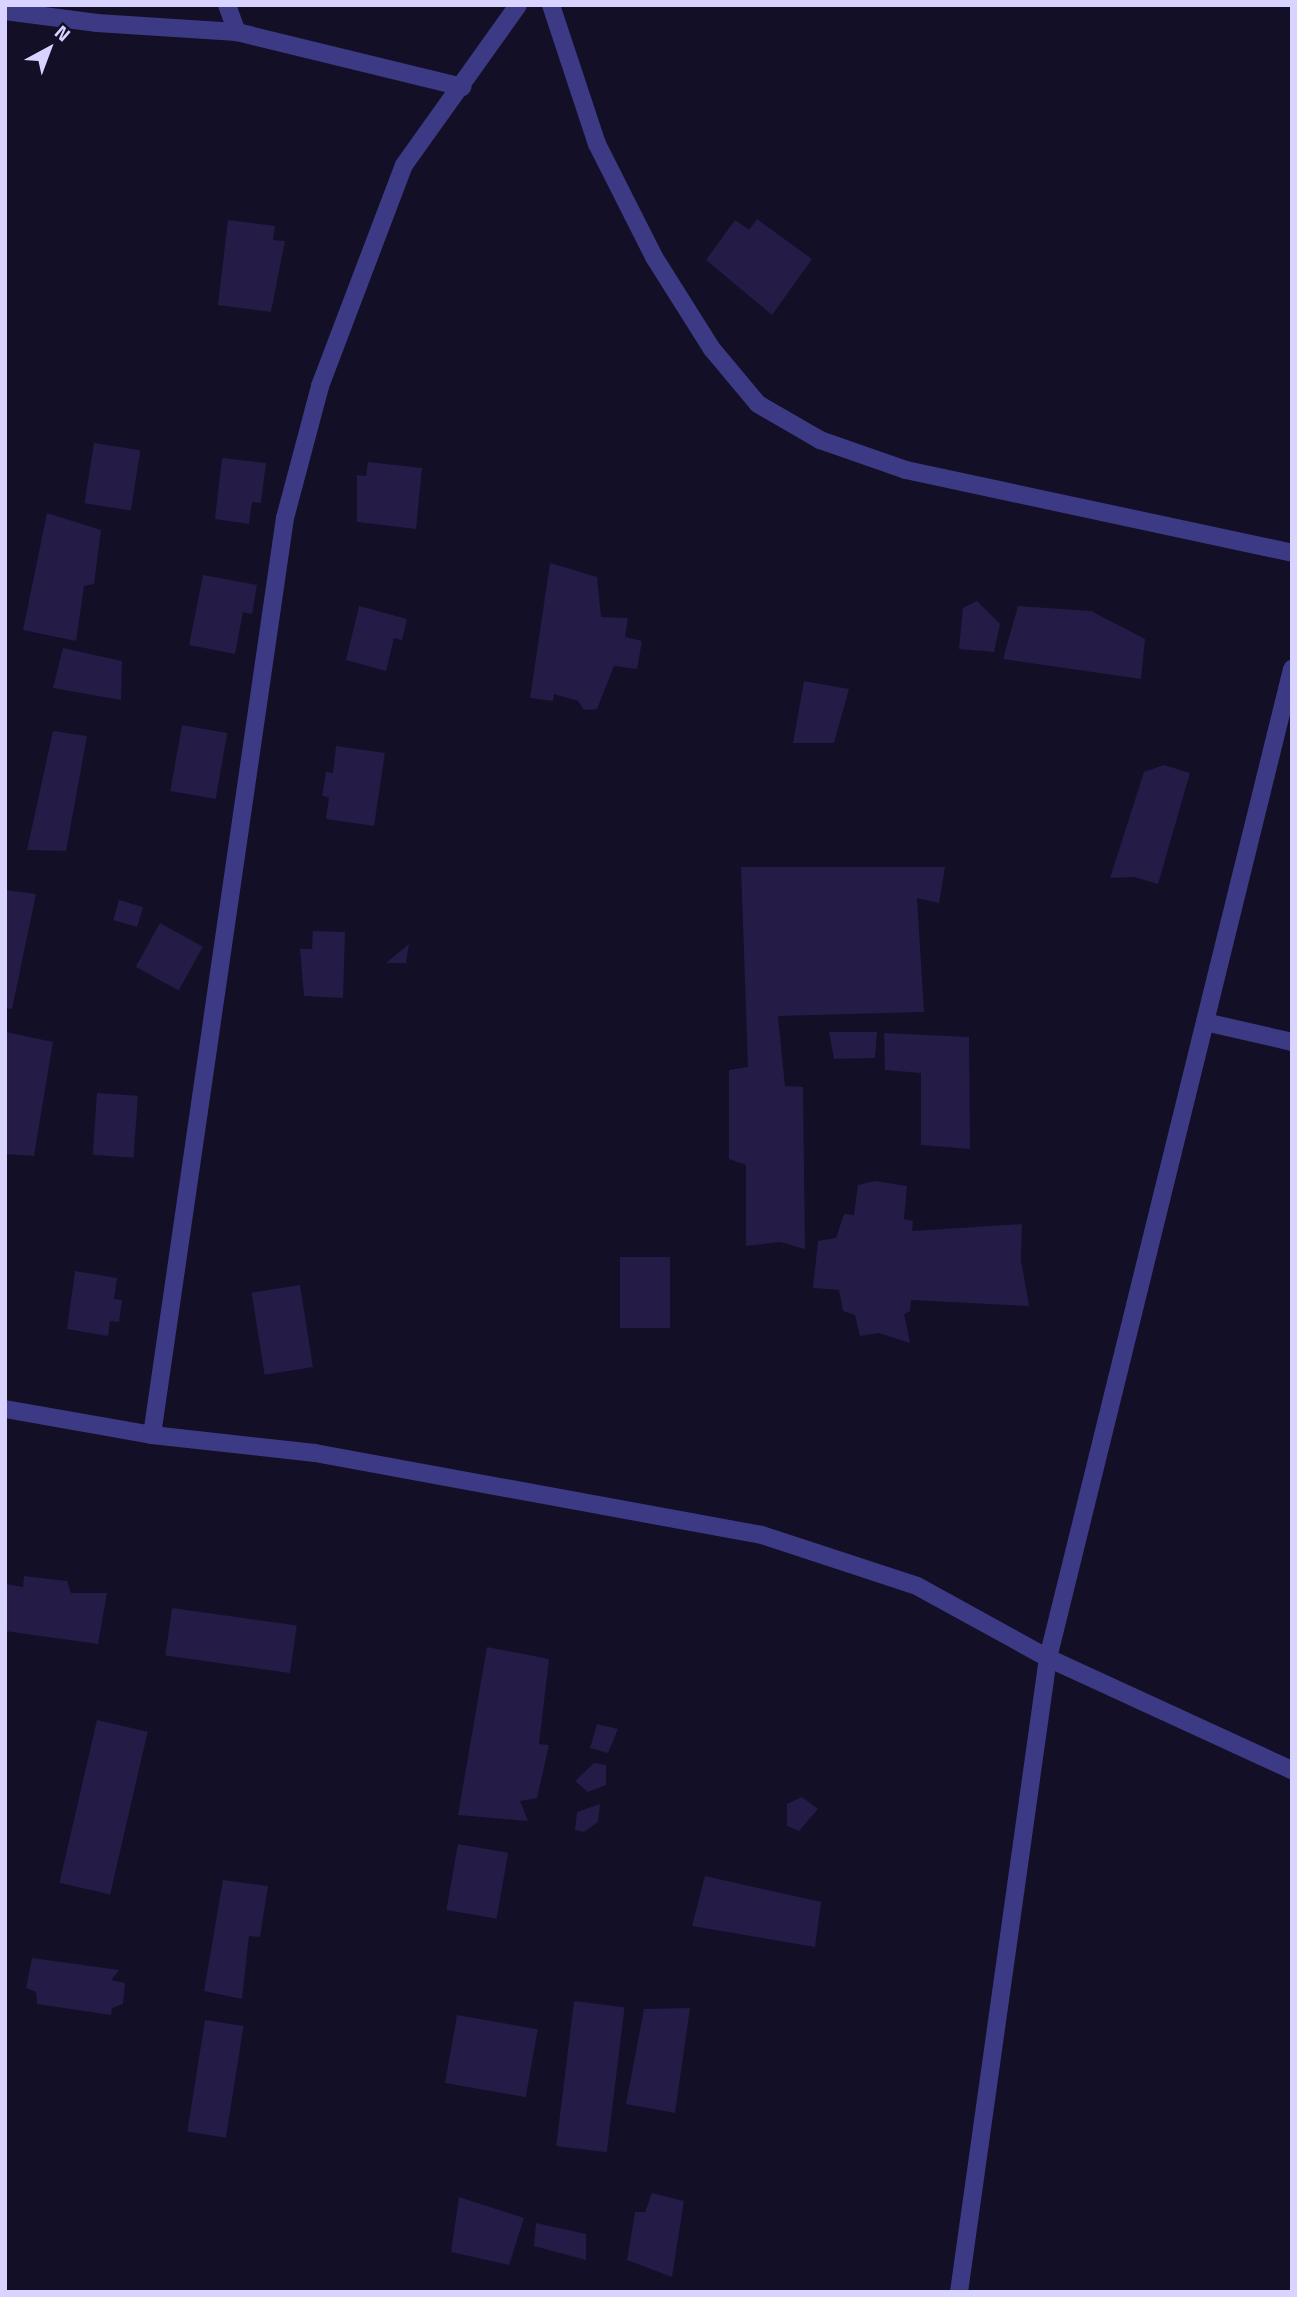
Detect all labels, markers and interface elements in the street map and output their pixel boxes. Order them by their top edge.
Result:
north arrow [14,14,84,84]
text: N [49,18,78,48]

